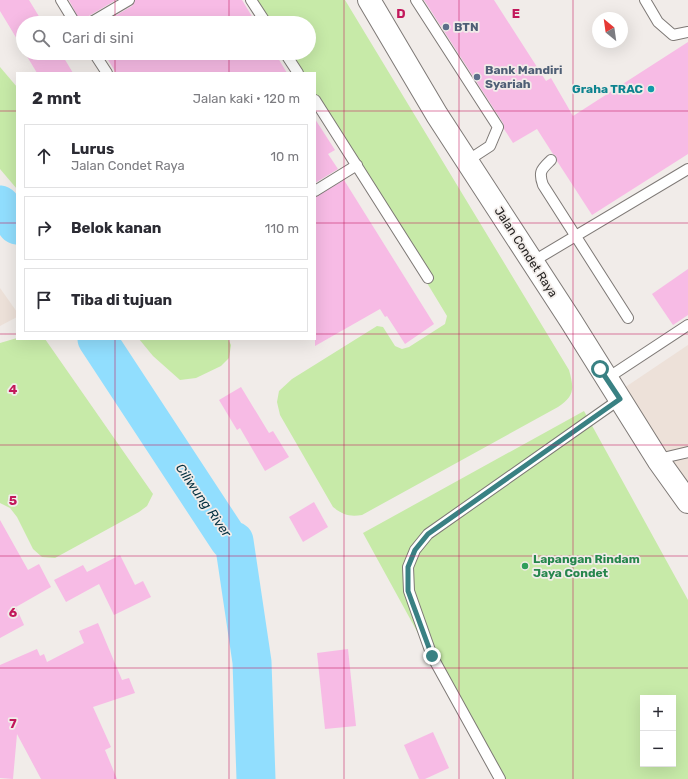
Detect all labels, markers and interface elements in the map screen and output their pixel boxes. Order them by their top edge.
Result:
text: D [396,6,406,21]
text: E [512,6,520,21]
north arrow [592,12,628,48]
search box [16,16,316,60]
place label: BTN [454,20,479,34]
marker: BTN [441,22,451,32]
icon: search [30,27,52,49]
text: Cari di sini [62,29,134,47]
place label: Bank Mandiri Syariah [485,63,562,91]
marker: Bank Mandiri Syariah [472,72,482,82]
place label: Graha TRAC [572,82,644,96]
marker: Graha TRAC [646,84,656,94]
text: 2 mnt [32,88,81,108]
text: Jalan kaki · 120 m [193,91,300,106]
text: Lurus [71,140,114,158]
icon: ahead [33,145,55,167]
text: 10 m [270,149,299,164]
text: Jalan Condet Raya [71,158,185,173]
street label: Jalan Condet Raya [492,204,560,300]
icon: right [33,217,55,239]
text: Belok kanan [71,219,161,237]
text: 110 m [265,221,299,236]
icon: arrive [33,289,55,311]
text: Tiba di tujuan [71,291,172,309]
route start [591,360,609,378]
text: 4 [9,382,18,397]
water label: Ciliwung River [172,461,235,541]
text: 5 [9,493,17,508]
place label: Lapangan Rindam Jaya Condet [533,552,640,580]
marker: Lapangan Rindam Jaya Condet [520,561,530,571]
text: 6 [9,605,18,620]
route end [423,647,441,665]
map controls [640,695,676,767]
button: + [640,695,676,731]
text: 7 [9,716,17,731]
button: − [640,731,676,767]

